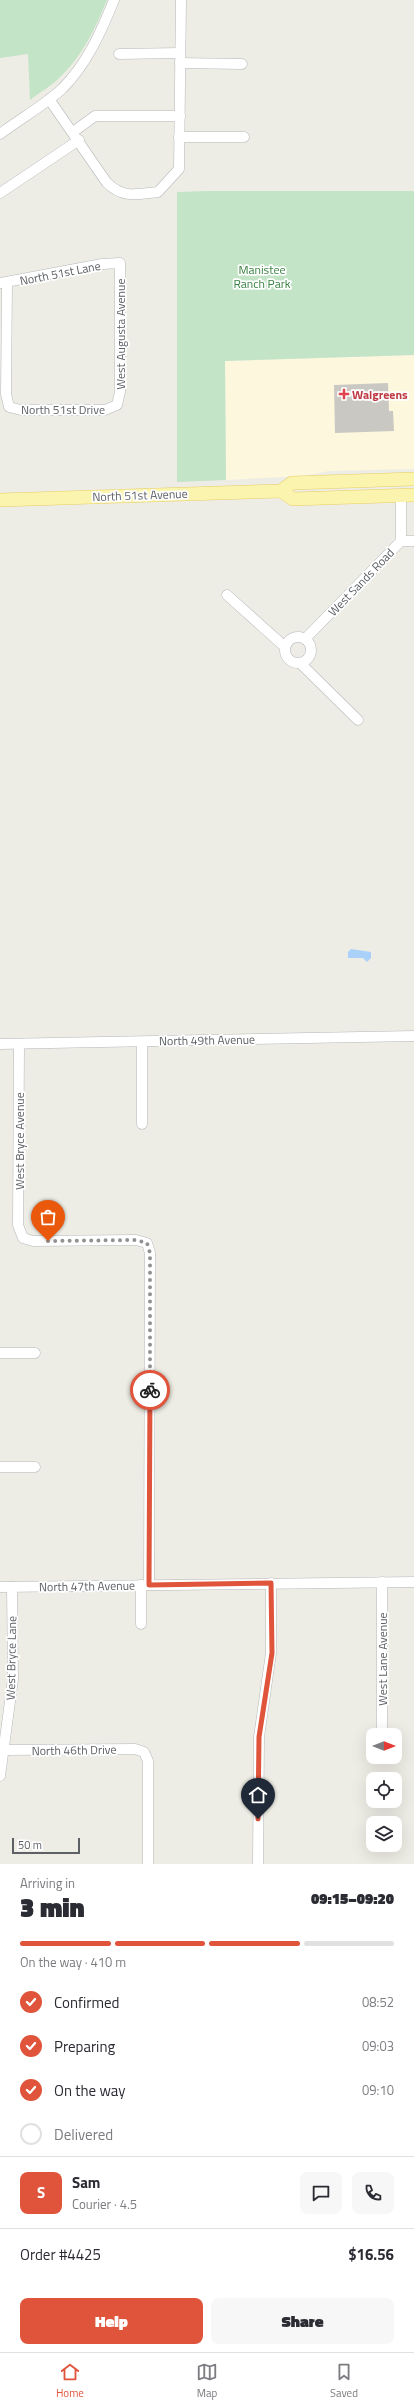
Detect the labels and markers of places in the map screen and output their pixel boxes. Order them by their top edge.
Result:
place label: Walgreens [352,385,408,404]
marker: Walgreens [339,389,349,399]
pin [31,1200,65,1241]
pin [241,1778,275,1819]

